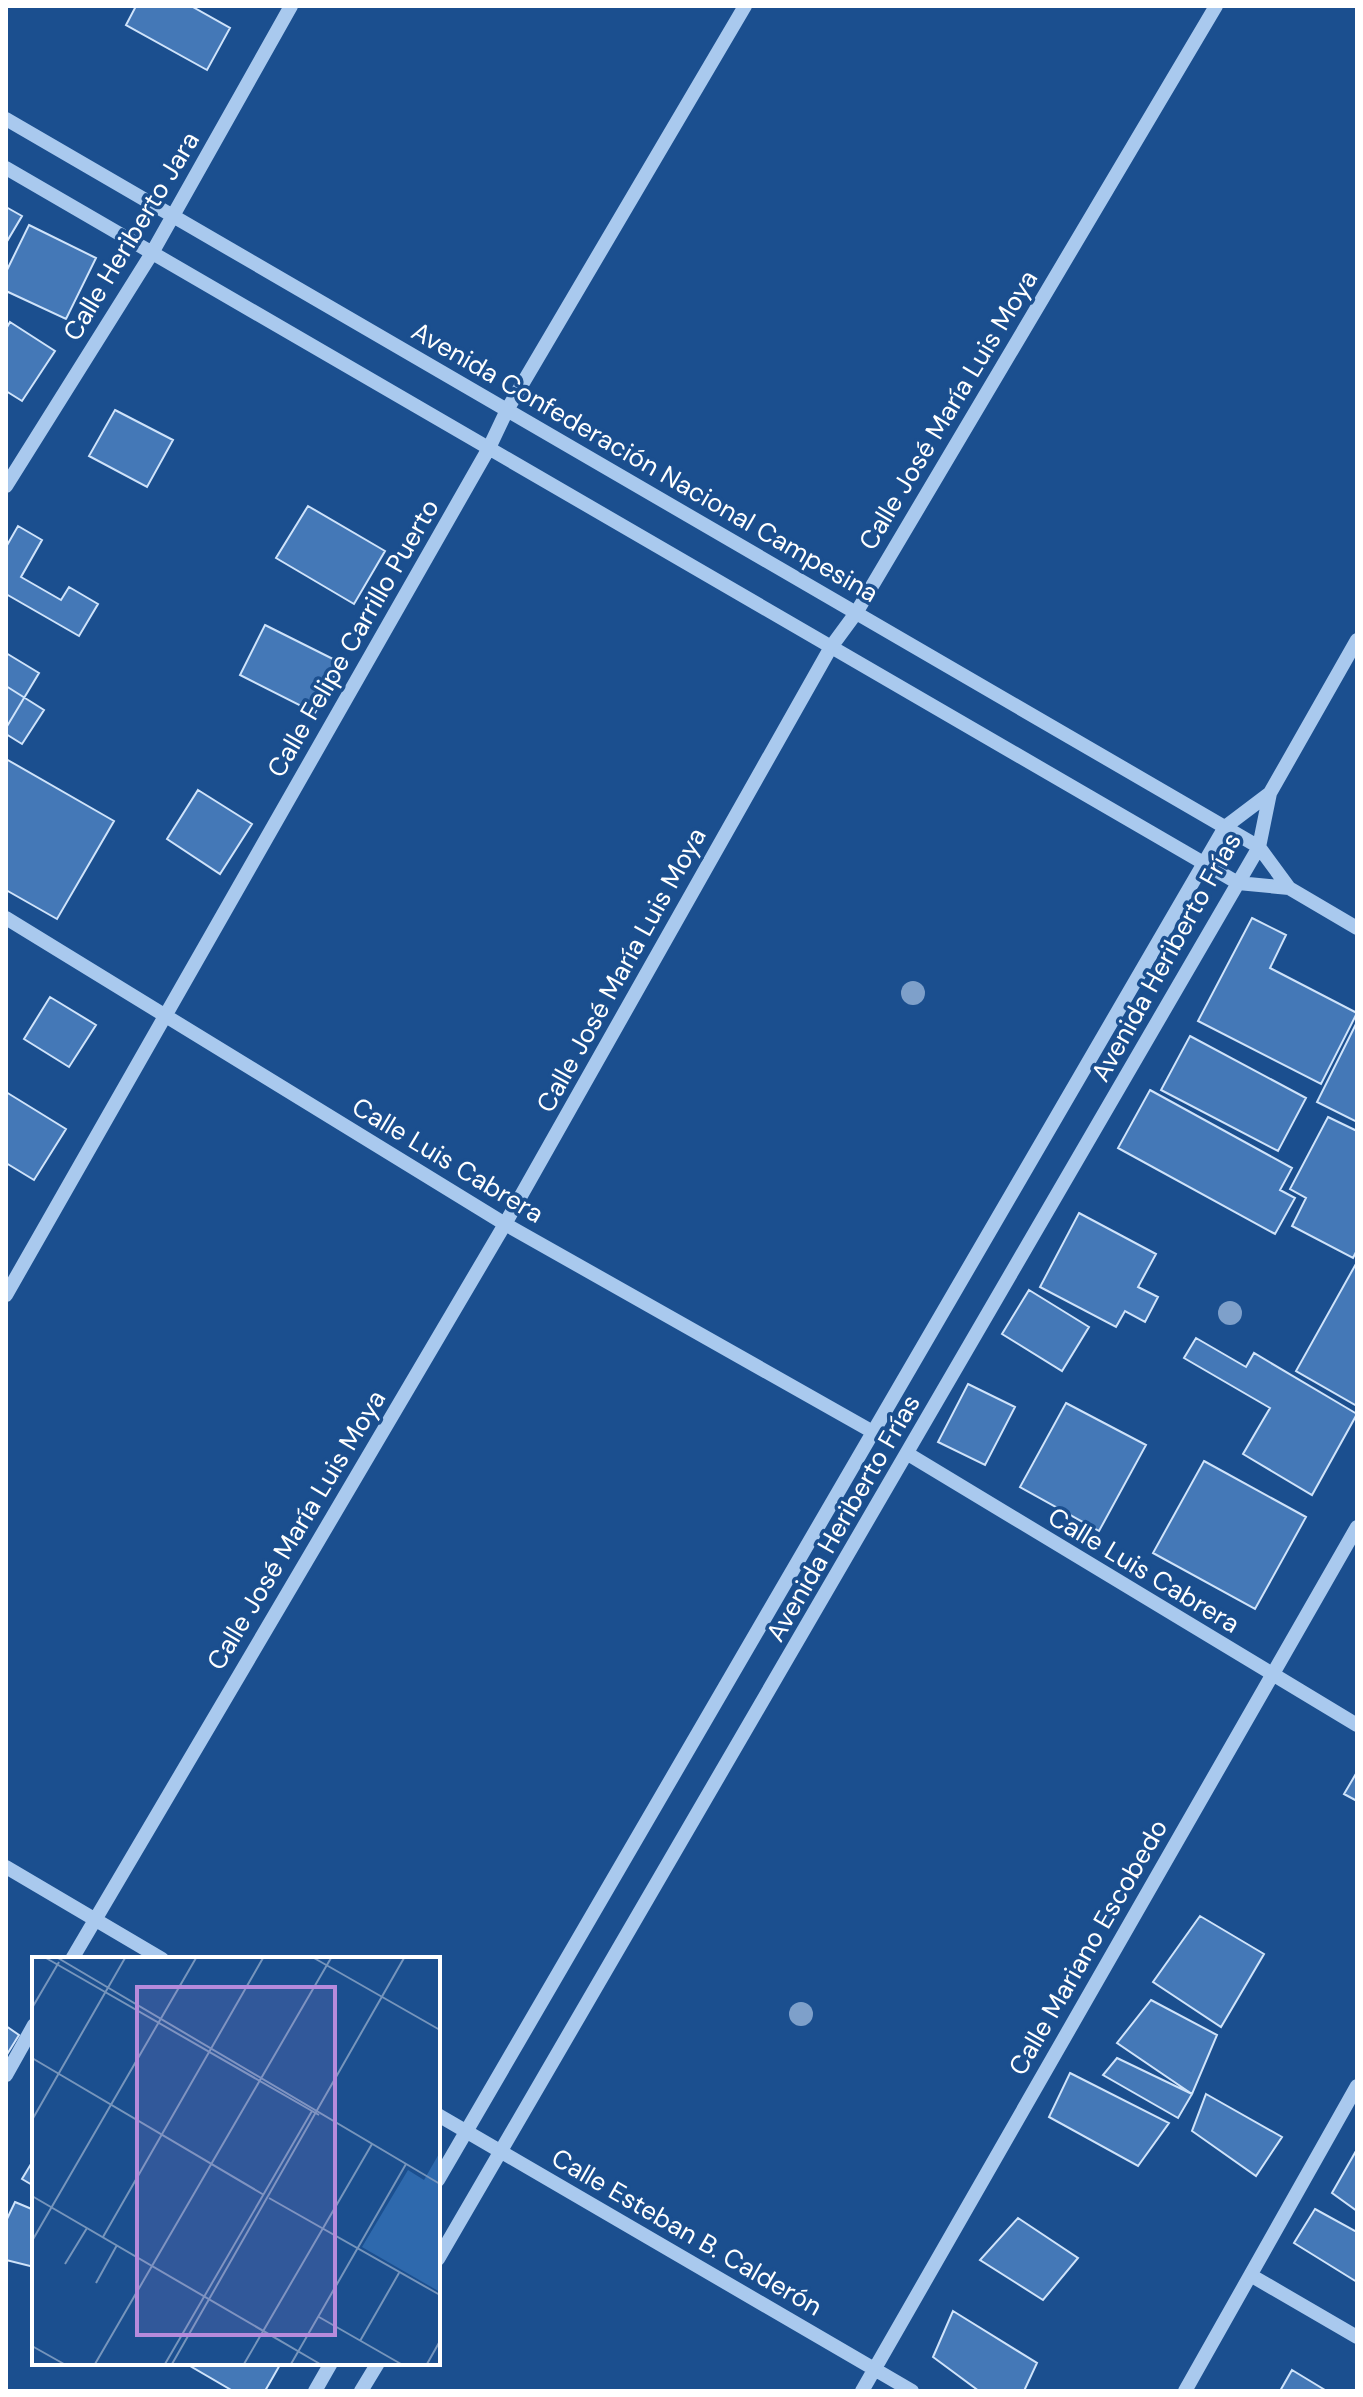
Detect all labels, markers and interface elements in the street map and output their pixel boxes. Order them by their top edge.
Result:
street label: Calle Heriberto Jara [55,125,207,347]
street label: Calle José María Luis Moya [851,264,1045,556]
street label: Avenida Confederación Nacional Campesina [406,314,884,610]
street label: Calle Felipe Carrillo Puerto [259,493,447,783]
street label: Calle José María Luis Moya [528,822,714,1118]
street label: Avenida Heriberto Frías [1083,826,1249,1088]
street label: Calle Luis Cabrera [346,1089,550,1231]
street label: Calle José María Luis Moya [199,1384,393,1676]
street label: Avenida Heriberto Frías [758,1388,928,1648]
street label: Calle Luis Cabrera [1042,1499,1246,1641]
street label: Calle Mariano Escobedo [1001,1813,1175,2081]
inset map [32,1957,440,2365]
street label: Calle Esteban B. Calderón [546,2141,828,2323]

